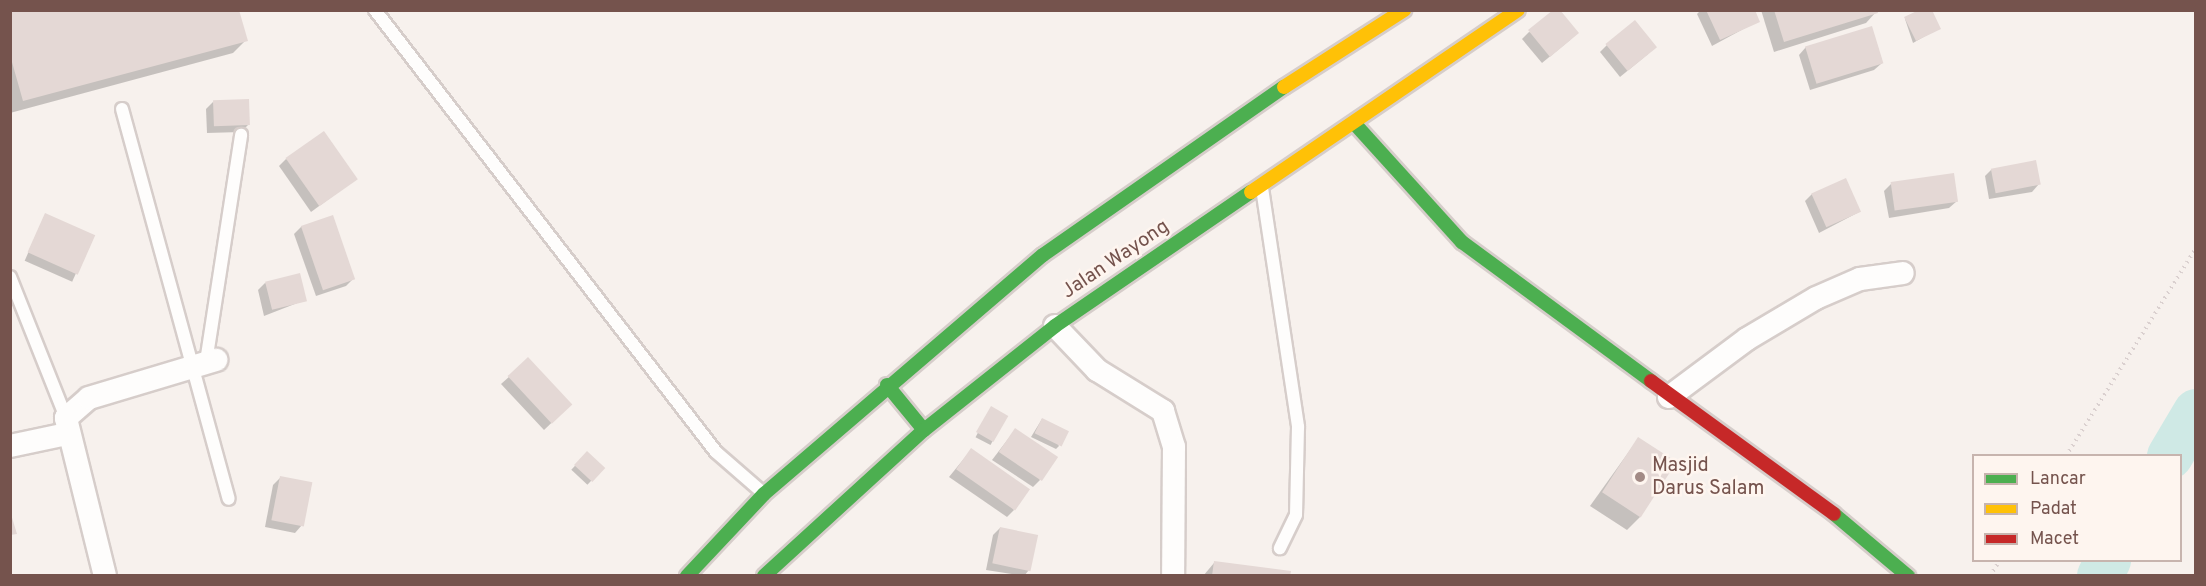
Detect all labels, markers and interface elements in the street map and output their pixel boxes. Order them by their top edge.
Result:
street label: Jalan Wayong [1058,215,1174,305]
place label: Masjid Darus Salam [1652,454,1764,501]
legend [1972,454,2182,562]
text: Lancar [2030,468,2086,491]
marker: Masjid Darus Salam [1633,470,1647,484]
text: Padat [2030,498,2077,521]
text: Macet [2030,528,2079,551]

